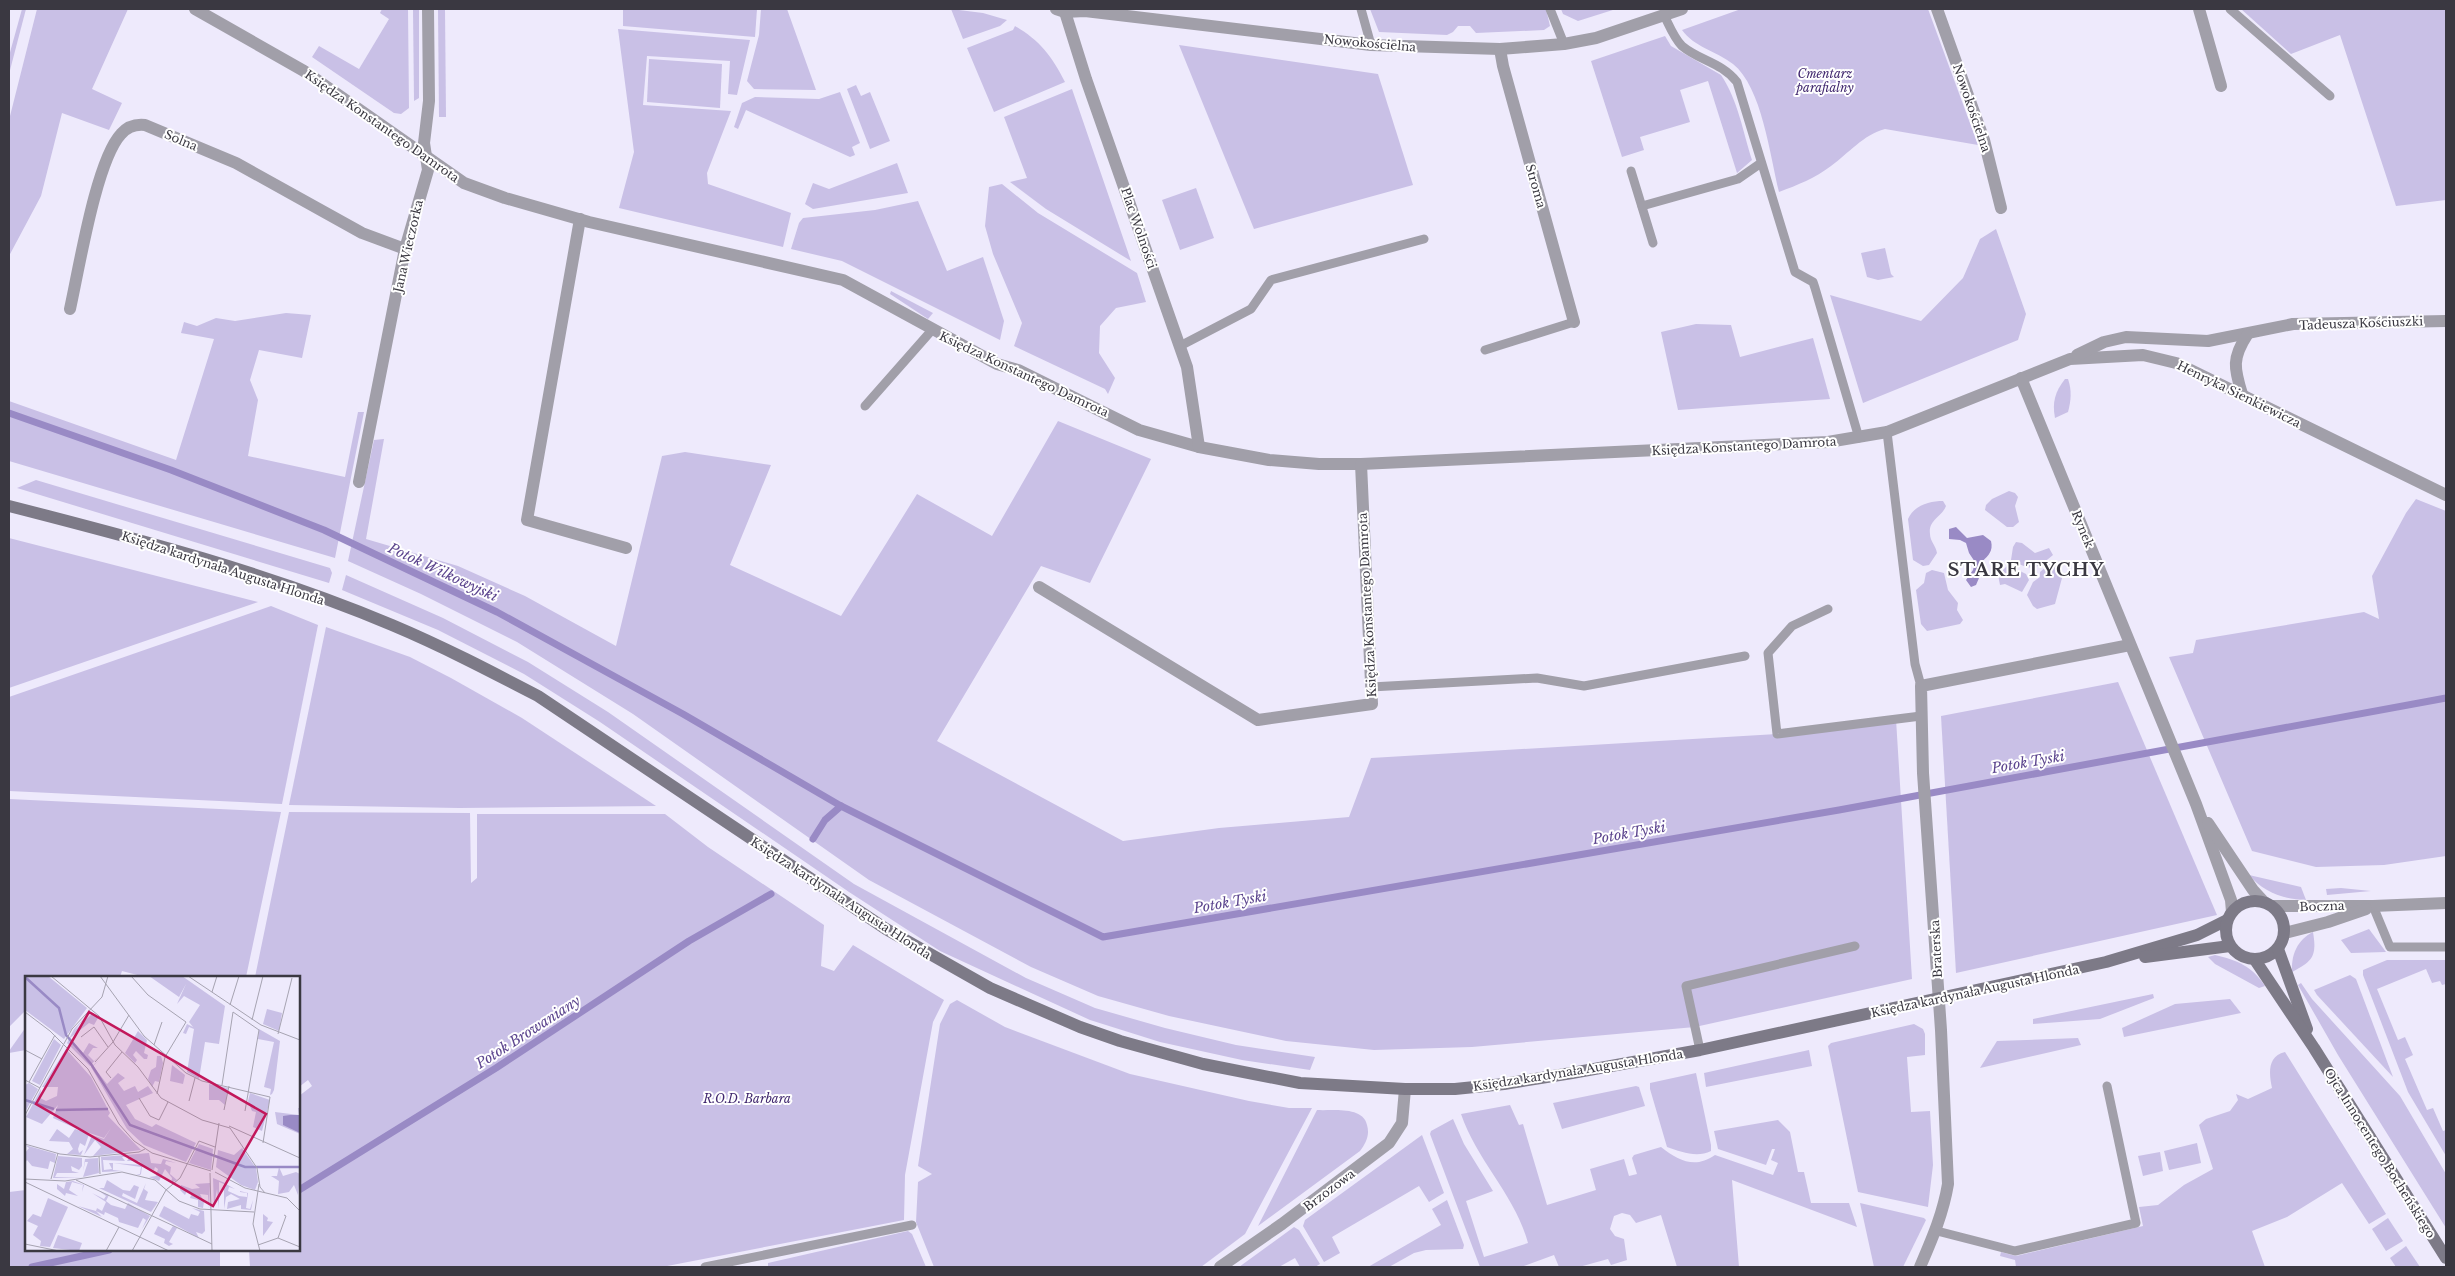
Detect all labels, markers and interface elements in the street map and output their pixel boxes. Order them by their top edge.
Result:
street label: Nowokościelna [1323,32,1417,55]
street label: Nowokościelna [1950,62,1994,154]
park label: Cmentarz parafialny [1794,66,1854,95]
street label: Księdza Konstantego Damrota [302,67,462,185]
street label: Solna [162,126,200,154]
street label: Stroma [1523,162,1550,210]
street label: Plac Wolności [1118,185,1160,271]
street label: Jana Wieczorka [390,198,426,296]
street label: Tadeusza Kościuszki [2298,313,2424,333]
street label: Księdza Konstantego Damrota [937,328,1111,420]
street label: Henryka Sienkiewicza [2175,357,2304,431]
street label: Księdza Konstantego Damrota [1651,434,1837,458]
street label: Rynek [2069,508,2098,551]
street label: Księdza Konstantego Damrota [1355,512,1379,698]
street label: Księdza kardynała Augusta Hlonda [120,528,327,608]
water label: Potok Wilkowyjski [384,538,501,605]
district label: STARE TYCHY [1947,559,2105,581]
water label: Potok Tyski [1989,747,2066,777]
water label: Potok Tyski [1590,818,1667,848]
street label: Księdza kardynała Augusta Hlonda [748,834,934,962]
water label: Potok Tyski [1191,887,1268,917]
street label: Boczna [2299,898,2345,914]
street label: Braterska [1927,919,1945,978]
street label: Księdza kardynała Augusta Hlonda [1870,962,2081,1020]
inset map [25,976,300,1251]
water label: Potok Browaniany [472,991,584,1073]
street label: Księdza kardynała Augusta Hlonda [1472,1046,1684,1094]
street label: Ojca Innocentego Bocheńskiego [2321,1065,2439,1241]
park label: R.O.D. Barbara [702,1091,791,1106]
street label: Brzozowa [1300,1166,1358,1214]

